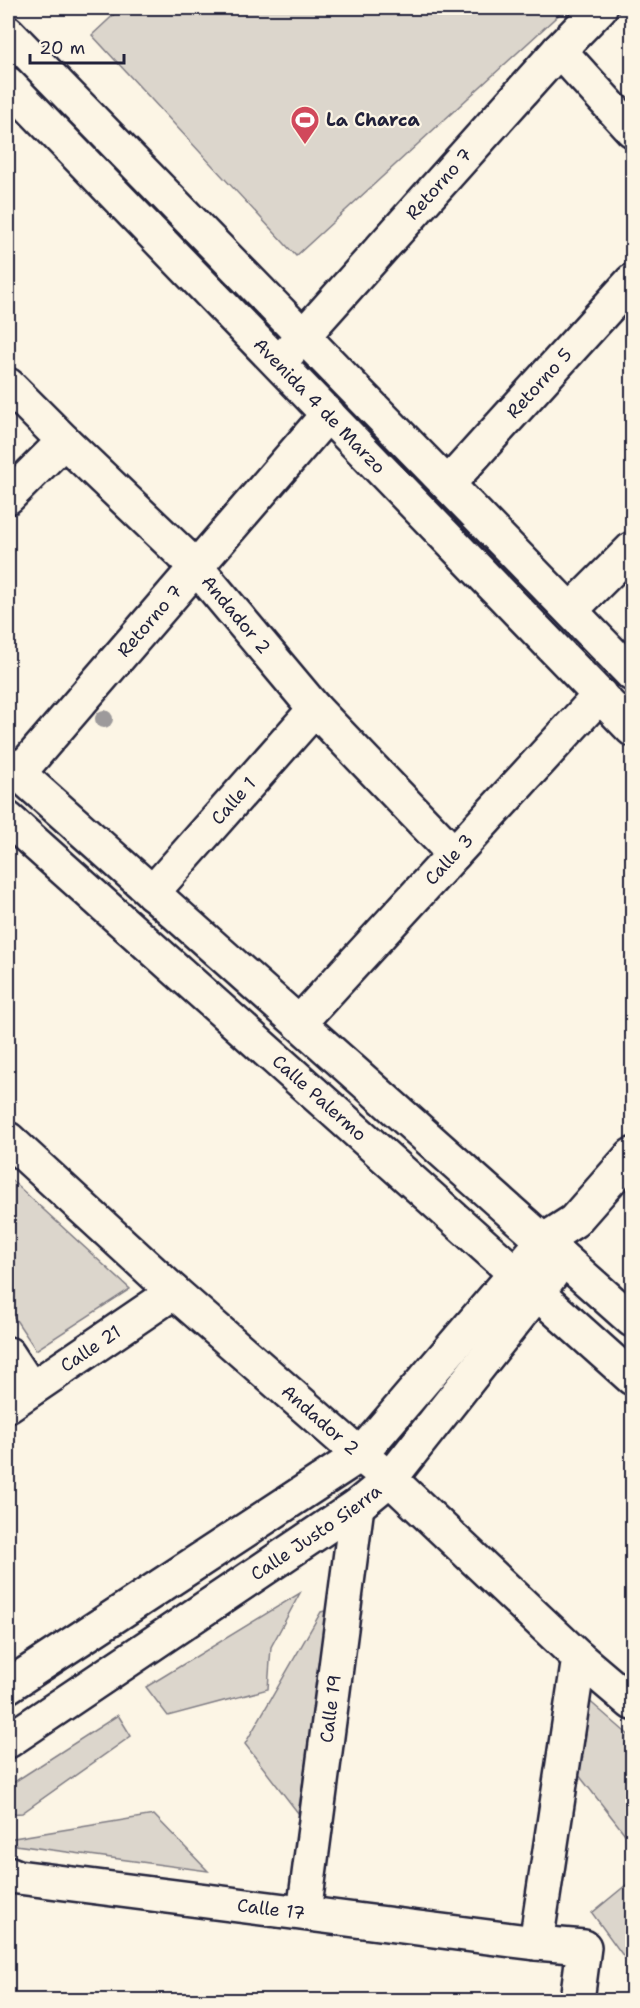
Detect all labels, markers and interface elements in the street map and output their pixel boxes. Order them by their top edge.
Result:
scale bar [30,27,124,65]
text: 20 m [39,36,85,60]
sports icon: La Charca [289,104,321,146]
place label: La Charca [326,108,421,132]
street label: Retorno 7 [401,143,477,225]
street label: Avenida 4 de Marzo [248,333,391,479]
street label: Retorno 5 [501,343,577,423]
street label: Andador 2 [196,570,276,659]
street label: Retorno 7 [112,580,188,662]
street label: Calle 1 [206,772,261,830]
street label: Calle 3 [419,829,479,890]
street label: Calle Palermo [267,1049,372,1147]
street label: Calle 21 [56,1320,126,1378]
street label: Andador 2 [276,1379,364,1461]
street label: Calle Justo Sierra [246,1479,386,1586]
street label: Calle 19 [314,1673,347,1744]
street label: Calle 17 [236,1893,307,1925]

